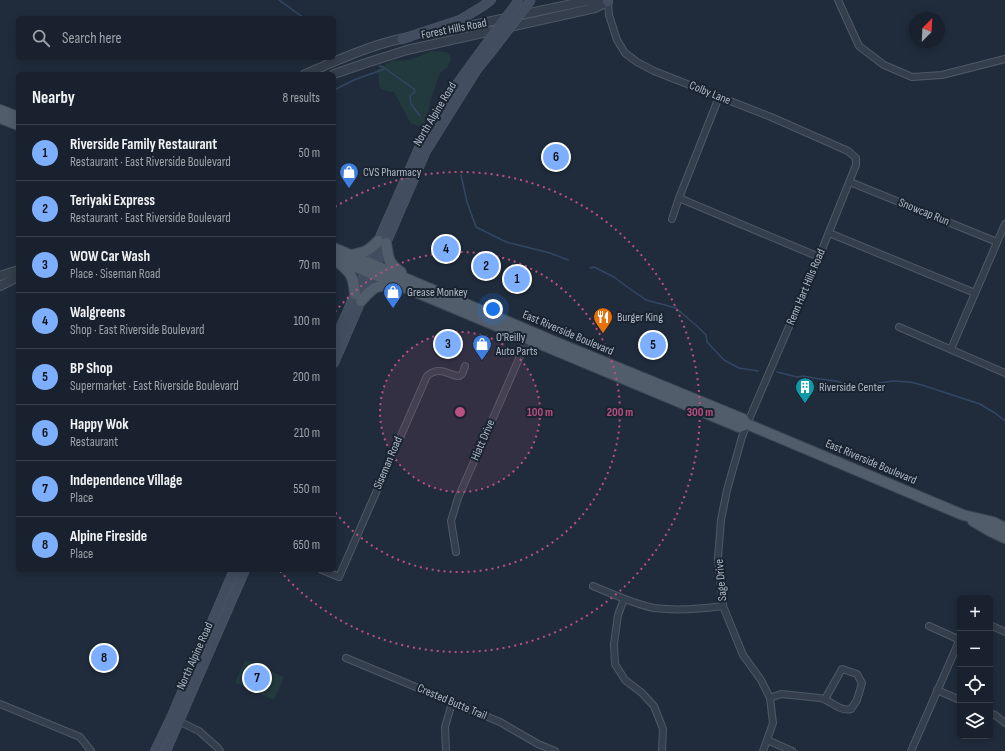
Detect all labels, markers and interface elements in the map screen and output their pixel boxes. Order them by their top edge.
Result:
north arrow [909,12,945,48]
street label: Forest Hills Road [420,15,488,43]
search box [16,16,336,60]
icon: search [30,27,52,49]
text: Search here [62,29,122,48]
street label: Colby Lane [687,78,733,108]
street label: North Alpine Road [410,79,460,149]
text: Nearby [32,88,75,108]
text: 8 results [282,90,320,106]
text: Riverside Family Restaurant [70,135,217,154]
pin: 6 [543,142,569,172]
text: 1 [42,145,48,161]
text: 50 m [299,145,320,161]
text: Restaurant · East Riverside Boulevard [70,154,231,170]
shop icon: CVS Pharmacy [338,161,360,189]
place label: CVS Pharmacy [363,165,422,180]
text: Teriyaki Express [70,191,155,210]
street label: Snowcap Run [896,195,952,229]
text: 2 [42,201,48,217]
text: 50 m [299,201,320,217]
text: Restaurant · East Riverside Boulevard [70,210,231,226]
pin: 4 [433,234,459,264]
text: WOW Car Wash [70,247,150,266]
street label: Renn Hart Hills Road [783,247,829,327]
pin: 2 [473,251,499,281]
text: 3 [42,257,48,273]
text: 70 m [299,257,320,273]
pin: 1 [504,264,530,294]
text: Place · Siseman Road [70,266,161,282]
shop icon: Grease Monkey [382,281,404,309]
place label: Grease Monkey [407,285,468,300]
your location [483,299,503,319]
text: Walgreens [70,303,125,322]
restaurant icon: Burger King [592,306,614,334]
street label: East Riverside Boulevard [520,307,616,359]
place label: Burger King [617,310,663,325]
text: 4 [42,313,48,329]
text: 100 m [293,313,320,329]
text: Shop · East Riverside Boulevard [70,322,204,338]
pin: 3 [435,329,461,359]
place label: O'Reilly Auto Parts [495,330,538,359]
pin: 5 [640,330,666,360]
shop icon: O'Reilly Auto Parts [471,333,493,361]
text: BP Shop [70,359,113,378]
text: 5 [42,369,48,385]
text: 200 m [293,369,320,385]
building icon: Riverside Center [794,376,816,404]
text: Supermarket · East Riverside Boulevard [70,378,239,394]
place label: Riverside Center [819,380,886,395]
centre of rings [453,405,467,419]
text: 100 m [527,405,553,420]
text: 200 m [607,405,633,420]
text: 300 m [687,405,713,420]
text: Happy Wok [70,415,129,434]
street label: Hiatt Drive [468,417,498,463]
text: 6 [42,425,48,441]
text: 210 m [294,425,320,441]
text: Restaurant [70,434,118,450]
street label: Siseman Road [370,434,406,492]
street label: East Riverside Boulevard [823,436,919,488]
text: Independence Village [70,471,182,490]
text: 7 [42,481,48,497]
text: 550 m [293,481,320,497]
text: Place [70,490,93,506]
text: Alpine Fireside [70,527,147,546]
text: 8 [42,537,48,553]
text: 650 m [293,537,320,553]
text: Place [70,546,93,562]
street label: Sage Drive [712,558,730,602]
map controls [957,595,993,739]
button: + [957,595,993,631]
street label: North Alpine Road [174,620,216,692]
button: − [957,631,993,667]
pin: 8 [91,643,117,673]
pin: 7 [244,663,270,693]
button: locate [957,667,993,703]
street label: Crested Butte Trail [415,681,489,723]
button: layers [957,703,993,739]

